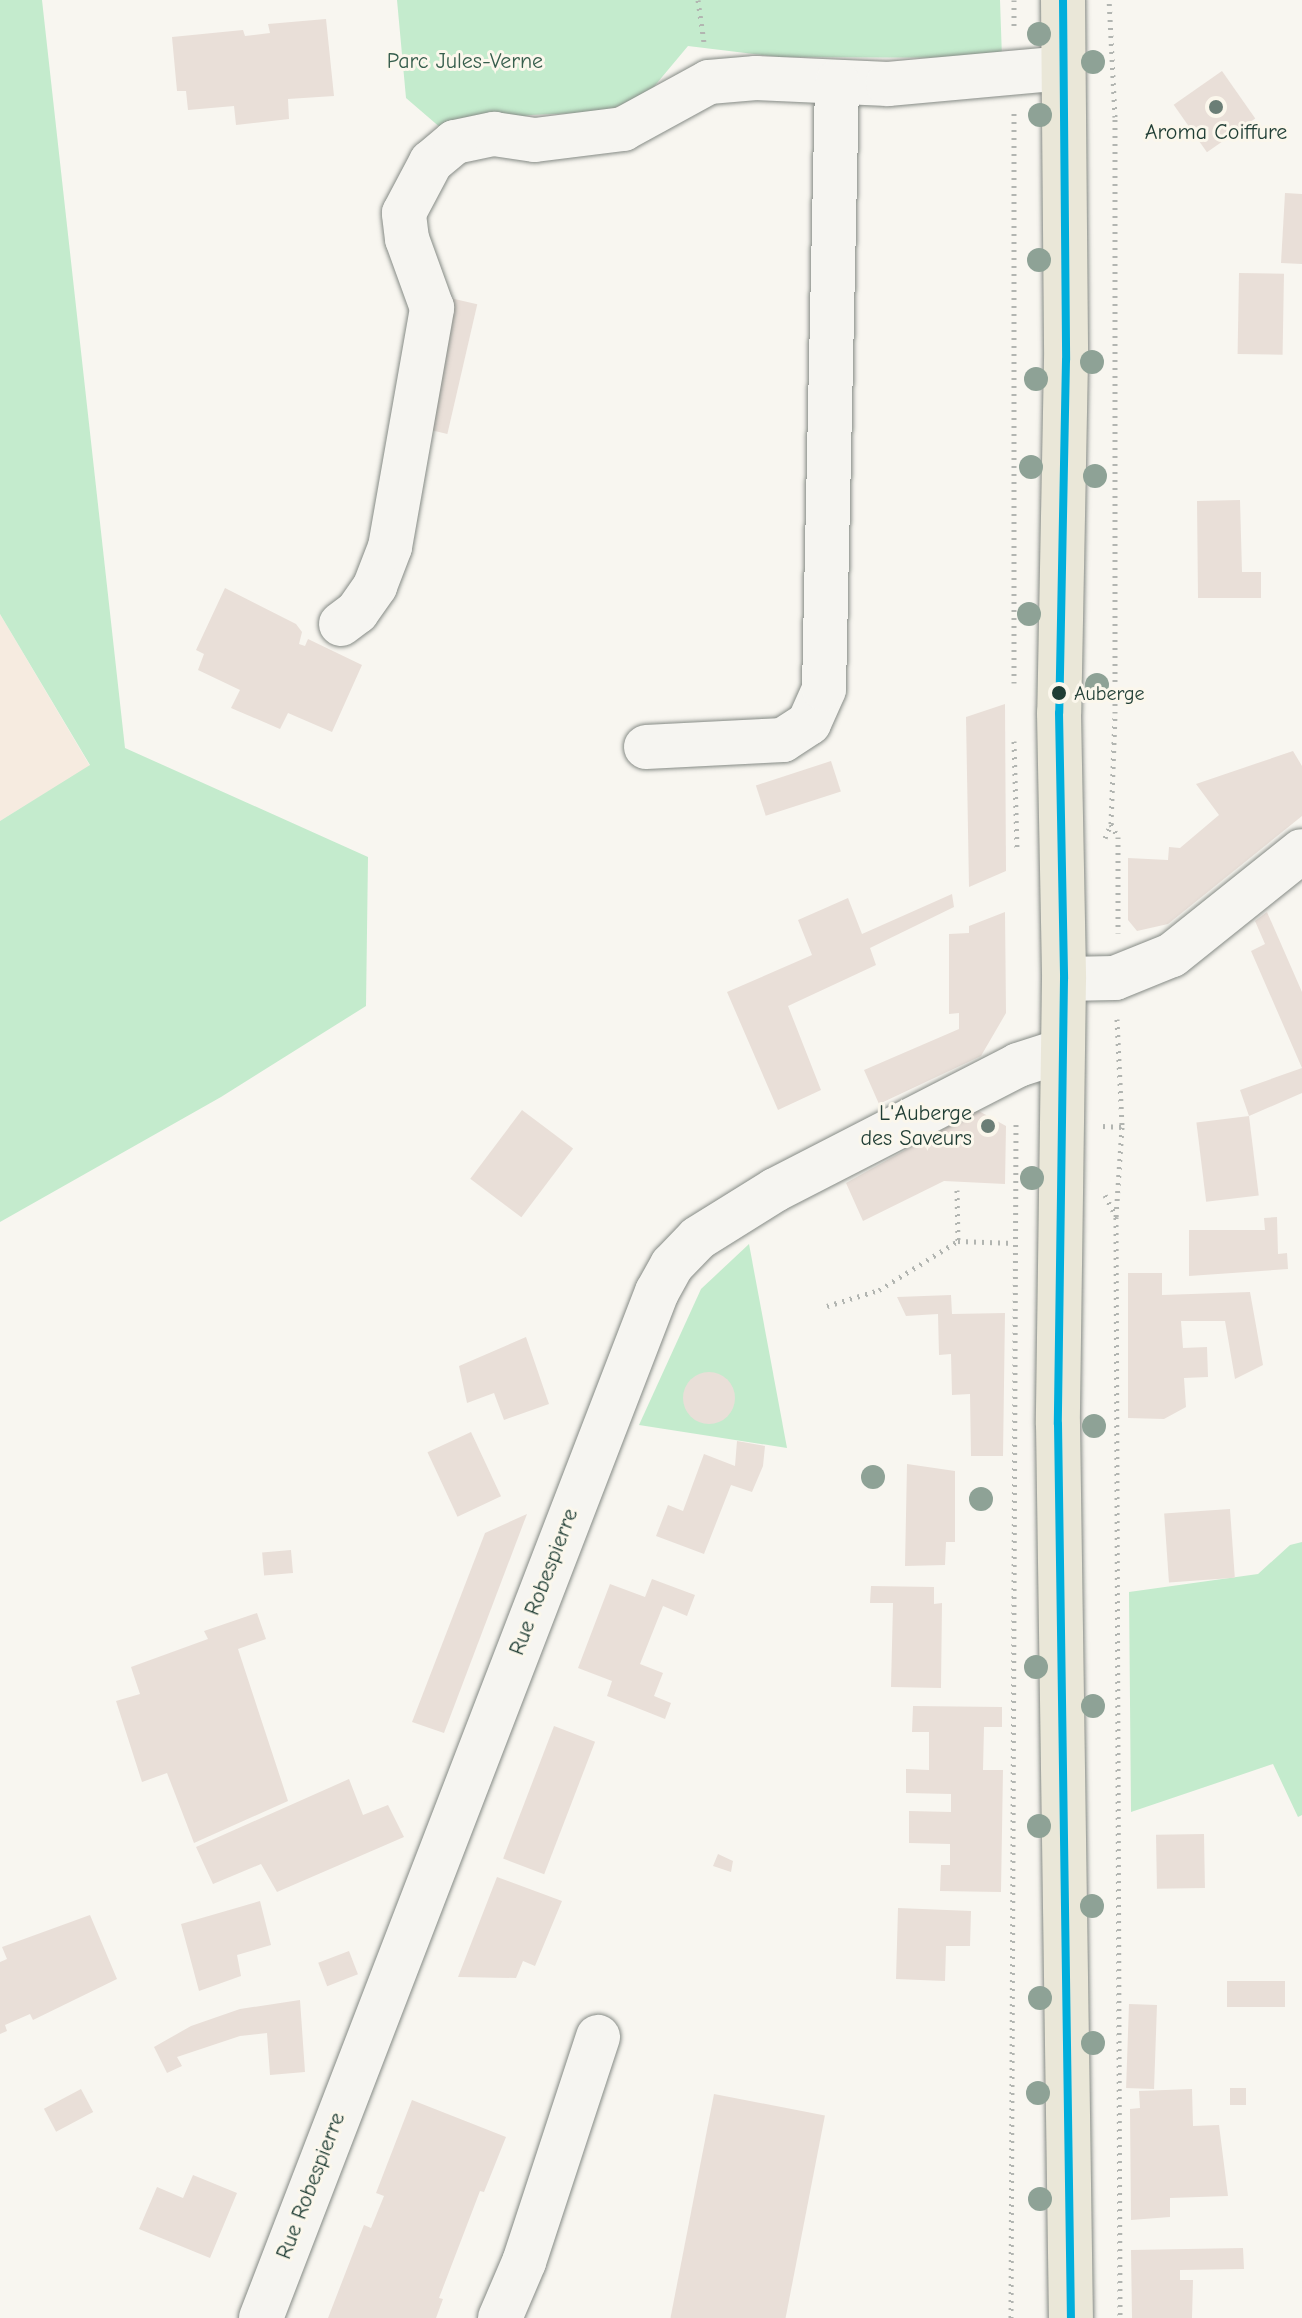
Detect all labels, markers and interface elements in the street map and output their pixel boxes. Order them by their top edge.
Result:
park label: Parc Jules-Verne [387,49,543,75]
marker: Aroma Coiffure [1207,98,1225,116]
place label: Aroma Coiffure [1145,120,1287,146]
place label: Auberge [1074,681,1145,705]
marker: Auberge [1051,685,1067,701]
place label: L'Auberge des Saveurs [860,1100,972,1152]
marker: L'Auberge des Saveurs [979,1117,997,1135]
street label: Rue Robespierre [504,1505,584,1659]
street label: Rue Robespierre [271,2109,351,2263]

